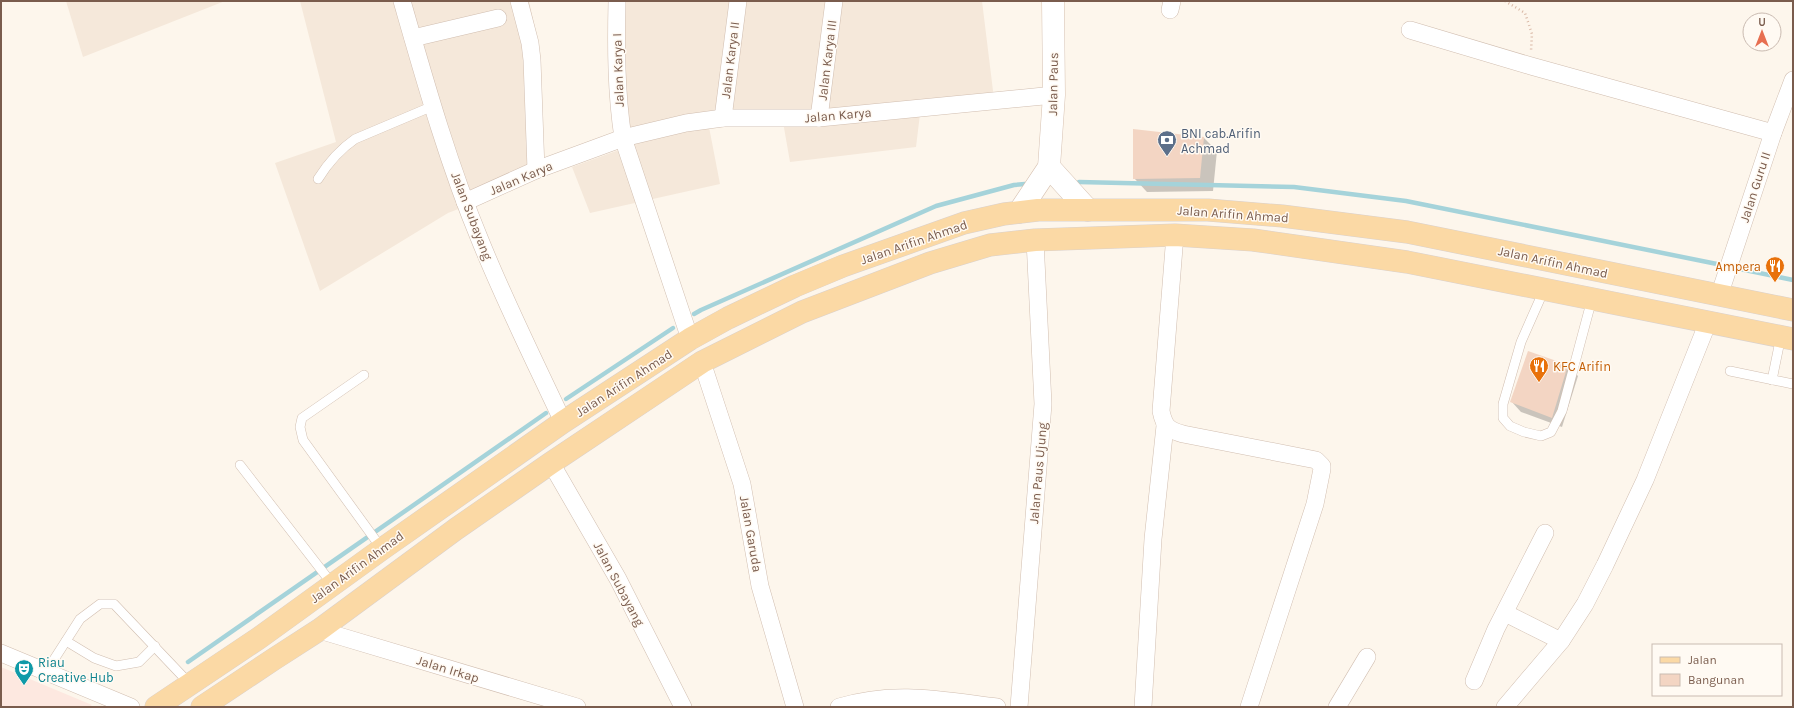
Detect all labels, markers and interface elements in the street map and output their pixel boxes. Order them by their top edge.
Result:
north arrow [1742,12,1782,52]
text: U [1758,16,1766,29]
street label: Jalan Karya III [815,19,839,101]
street label: Jalan Karya II [718,21,742,99]
street label: Jalan Karya I [609,33,627,107]
street label: Jalan Paus [1045,52,1061,116]
street label: Jalan Karya [804,105,872,125]
place label: BNI cab.Arifin Achmad [1181,126,1261,156]
bank icon: BNI cab.Arifin Achmad [1156,129,1178,157]
street label: Jalan Guru II [1737,150,1773,224]
street label: Jalan Karya [487,158,555,198]
street label: Jalan Subayang [448,170,496,263]
street label: Jalan Arifin Ahmad [1177,203,1289,225]
street label: Jalan Arifin Ahmad [859,217,969,267]
street label: Jalan Arifin Ahmad [1497,243,1609,281]
restaurant icon: Ampera [1764,255,1786,283]
place label: Ampera [1715,259,1761,274]
street label: Jalan Arifin Ahmad [573,346,675,420]
restaurant icon: KFC Arifin [1528,355,1550,383]
place label: KFC Arifin [1553,359,1611,374]
street label: Jalan Paus Ujung [1026,421,1050,524]
street label: Jalan Garuda [737,495,765,573]
street label: Jalan Arifin Ahmad [307,528,407,606]
street label: Jalan Subayang [591,539,648,629]
legend [1652,644,1782,696]
street label: Jalan Irkap [415,652,481,686]
text: Jalan [1688,653,1717,667]
place label: Riau Creative Hub [38,655,114,685]
theatre icon: Riau Creative Hub [13,658,35,686]
text: Bangunan [1688,673,1744,687]

